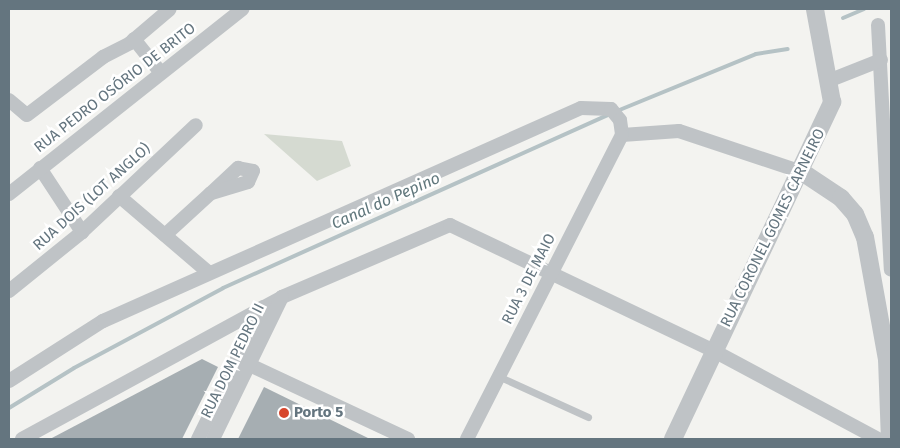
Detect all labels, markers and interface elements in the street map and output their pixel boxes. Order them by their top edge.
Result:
street label: RUA PEDRO OSÓRIO DE BRITO [31,19,199,157]
street label: RUA CORONEL GOMES CARNEIRO [717,126,829,330]
street label: RUA DOIS (LOT ANGLO) [30,140,154,254]
water label: Canal do Pepino [329,168,443,234]
street label: RUA 3 DE MAIO [498,231,560,327]
street label: RUA DOM PEDRO II [197,301,269,421]
place label: Porto 5 [294,404,343,422]
marker: Porto 5 [278,407,290,419]

